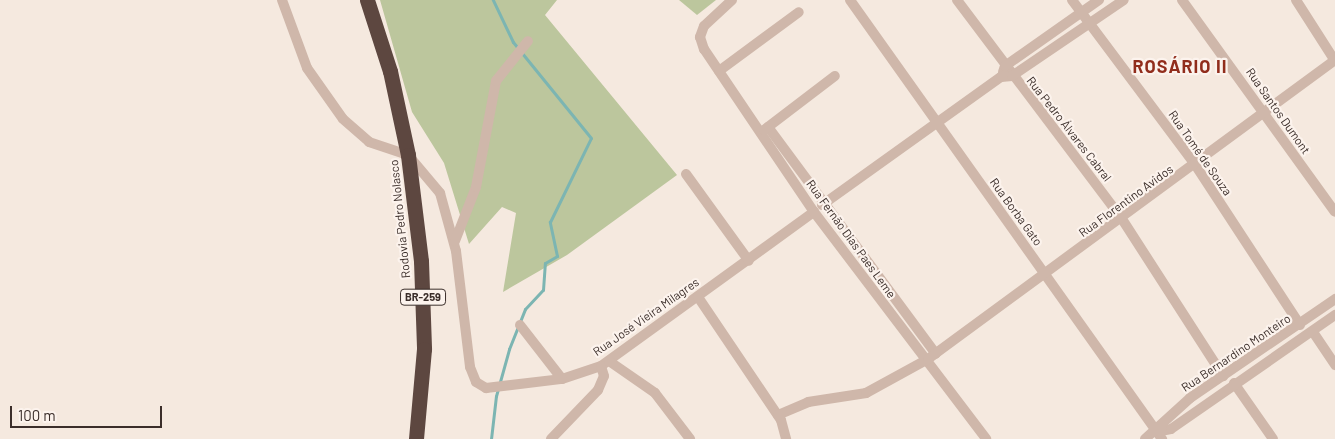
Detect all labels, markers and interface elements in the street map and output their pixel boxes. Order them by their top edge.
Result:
district label: ROSÁRIO II [1131,55,1229,77]
street label: Rua Santos Dumont [1243,65,1313,157]
street label: Rua Pedro Álvares Cabral [1024,74,1114,184]
street label: Rua Tomé de Souza [1165,108,1235,198]
street label: Rodovia Pedro Nolasco [387,159,413,279]
street label: Rua Florentino Avidos [1076,162,1176,240]
street label: Rua Borba Gato [987,175,1045,249]
street label: Rua Fernão Dias Paes Leme [803,177,899,301]
street label: Rua José Vieira Milagres [590,275,702,359]
road number: BR-259 [399,288,447,306]
street label: Rua Bernardino Monteiro [1179,311,1293,395]
scale bar [12,396,165,428]
text: 100 m [18,406,56,424]

